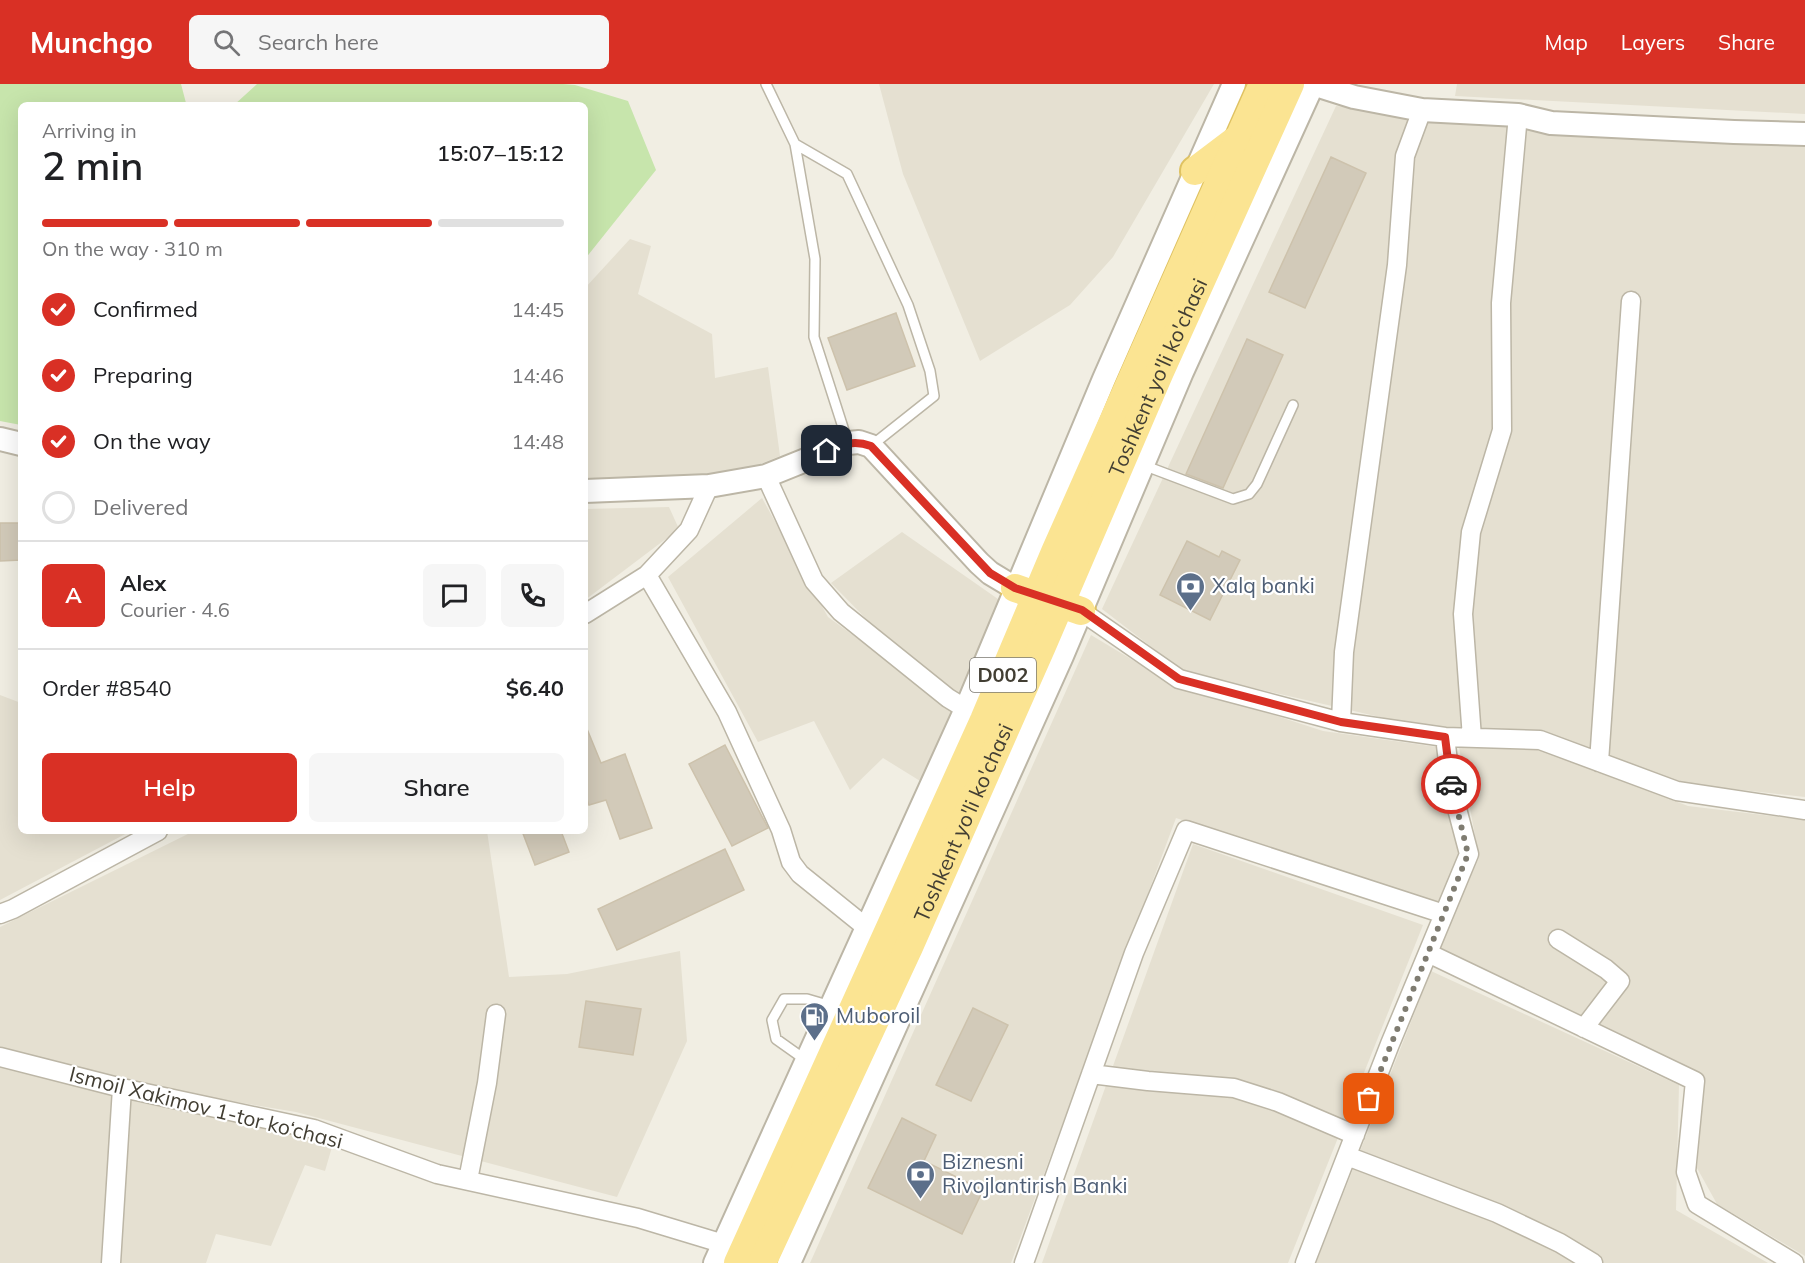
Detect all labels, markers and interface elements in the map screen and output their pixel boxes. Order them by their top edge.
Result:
search box [189,15,609,69]
text: Munchgo [30,25,153,60]
icon: search [210,26,243,59]
text: Search here [258,28,379,56]
text: Map [1545,29,1588,55]
text: Layers [1621,29,1685,55]
text: Share [1718,29,1775,55]
text: Arriving in [42,118,137,143]
text: 15:07–15:12 [437,139,564,167]
text: 2 min [42,141,143,190]
text: On the way · 310 m [42,236,223,261]
street label: Toshkent yo'li ko'chasi [1102,274,1212,480]
icon: check [42,293,75,326]
text: Confirmed [93,295,198,323]
text: 14:45 [511,297,564,322]
icon: check [42,359,75,392]
text: Preparing [93,361,193,389]
text: 14:46 [511,363,564,388]
icon: check [42,425,75,458]
pin [801,425,852,476]
text: On the way [93,427,211,455]
text: 14:48 [511,429,564,454]
icon: home [810,434,843,467]
text: Delivered [93,493,188,521]
button: chat [423,564,486,627]
button: phone [501,564,564,627]
text: Alex [120,569,166,597]
bank icon: Xalq banki [1175,570,1207,612]
place label: Xalq banki [1212,572,1315,598]
text: A [65,581,82,609]
text: Courier · 4.6 [120,597,230,622]
road number: D002 [970,658,1036,692]
text: Order #8540 [42,674,172,702]
text: $6.40 [506,674,564,702]
street label: Toshkent yo'li ko'chasi [908,720,1018,926]
button: Help [42,753,297,822]
button: Share [309,753,564,822]
courier [1421,754,1481,814]
icon: car [1435,768,1468,801]
fuel station icon: Muboroil [799,1000,831,1042]
place label: Muboroil [836,1002,920,1028]
street label: Ismoil Xakimov 1-tor ko‘chasi [67,1060,346,1154]
pin [1343,1073,1394,1124]
icon: bag [1352,1082,1385,1115]
place label: Biznesni Rivojlantirish Banki [942,1148,1128,1198]
bank icon: Biznesni Rivojlantirish Banki [905,1158,937,1200]

